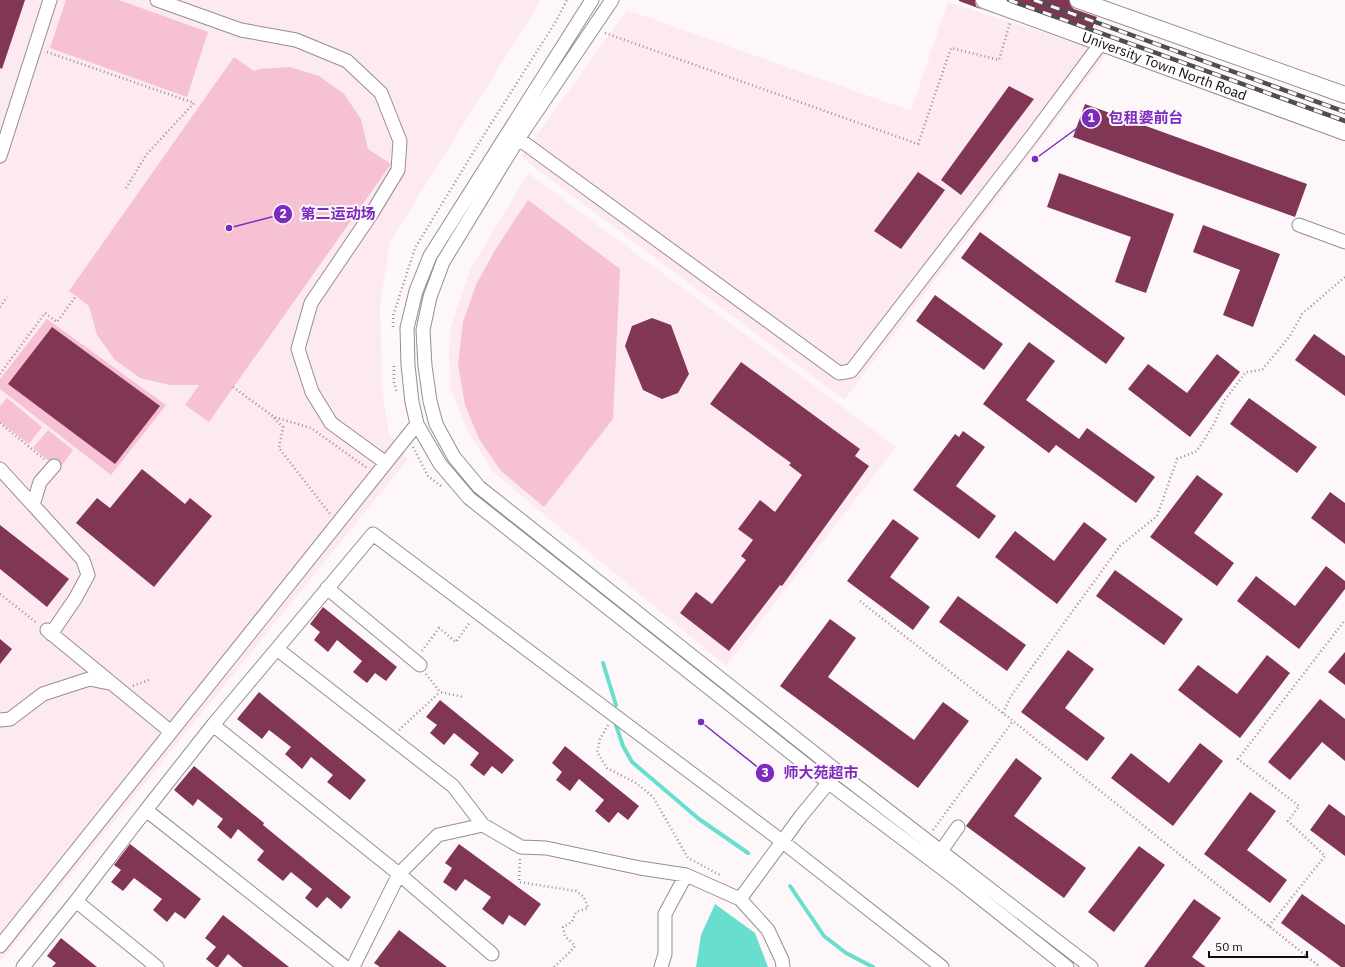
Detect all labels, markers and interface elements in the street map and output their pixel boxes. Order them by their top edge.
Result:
street label: University Town North Road [1079,28,1249,104]
callout: 包租婆前台 [1081,105,1192,132]
text: 包租婆前台 [1108,108,1184,127]
text: 1 [1087,110,1095,125]
callout: 第二运动场 [273,200,384,227]
text: 第二运动场 [300,204,376,223]
text: 2 [279,206,287,221]
callout: 师大苑超市 [755,759,866,786]
text: 师大苑超市 [783,763,859,782]
text: 3 [761,765,769,780]
scale bar [1209,933,1307,959]
text: 50 m [1215,939,1243,954]

